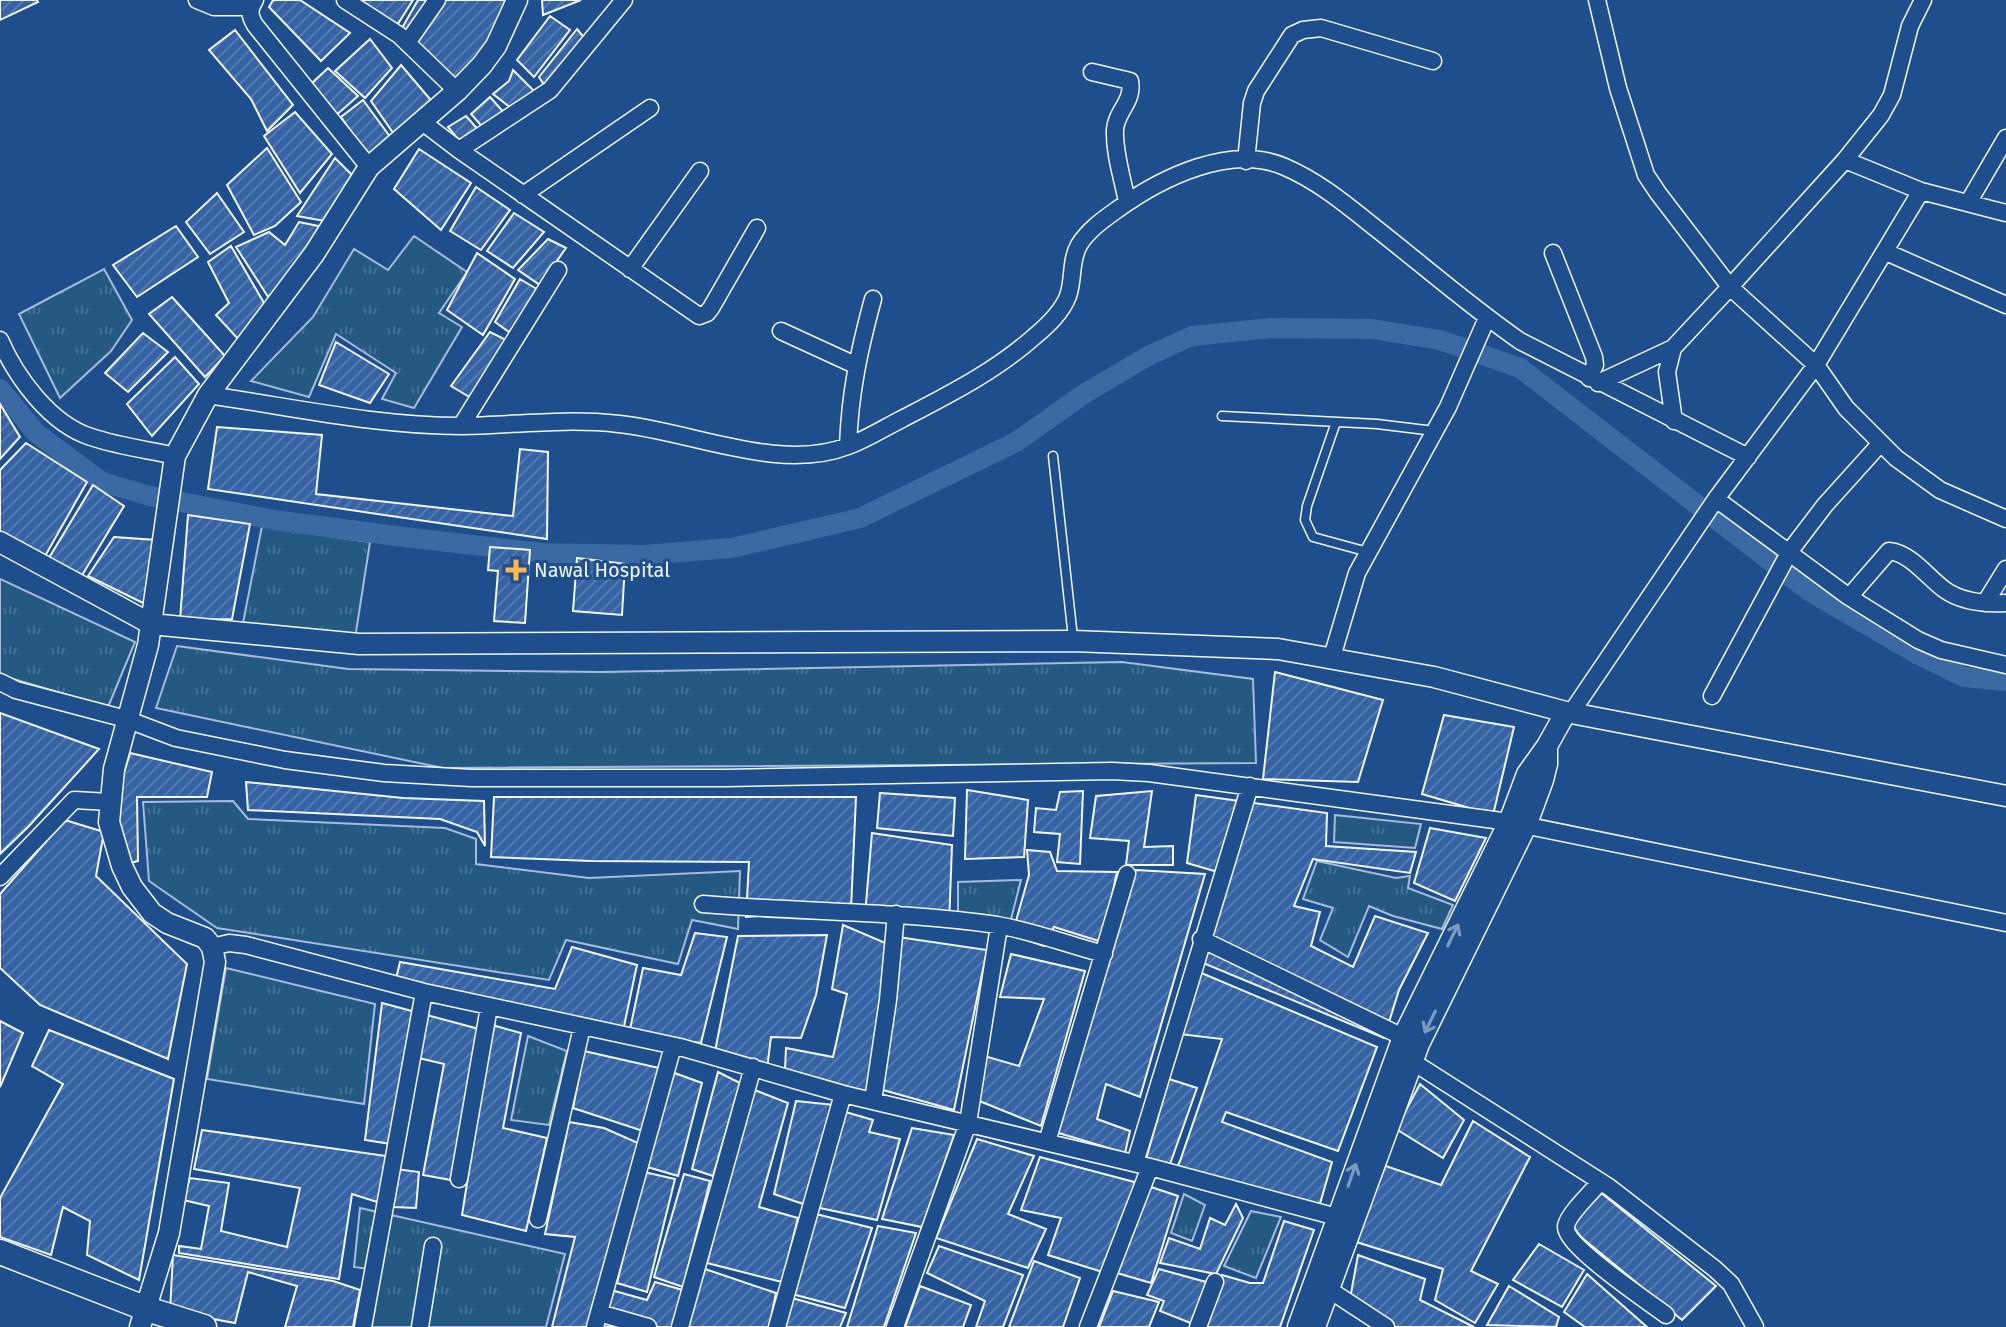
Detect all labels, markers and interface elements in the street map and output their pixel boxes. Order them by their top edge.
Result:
place label: Nawal Hospital [534,558,670,582]
marker: Nawal Hospital [505,559,527,581]
one-way arrow [1446,924,1462,948]
one-way arrow [1421,1010,1436,1033]
one-way arrow [1346,1162,1361,1187]

